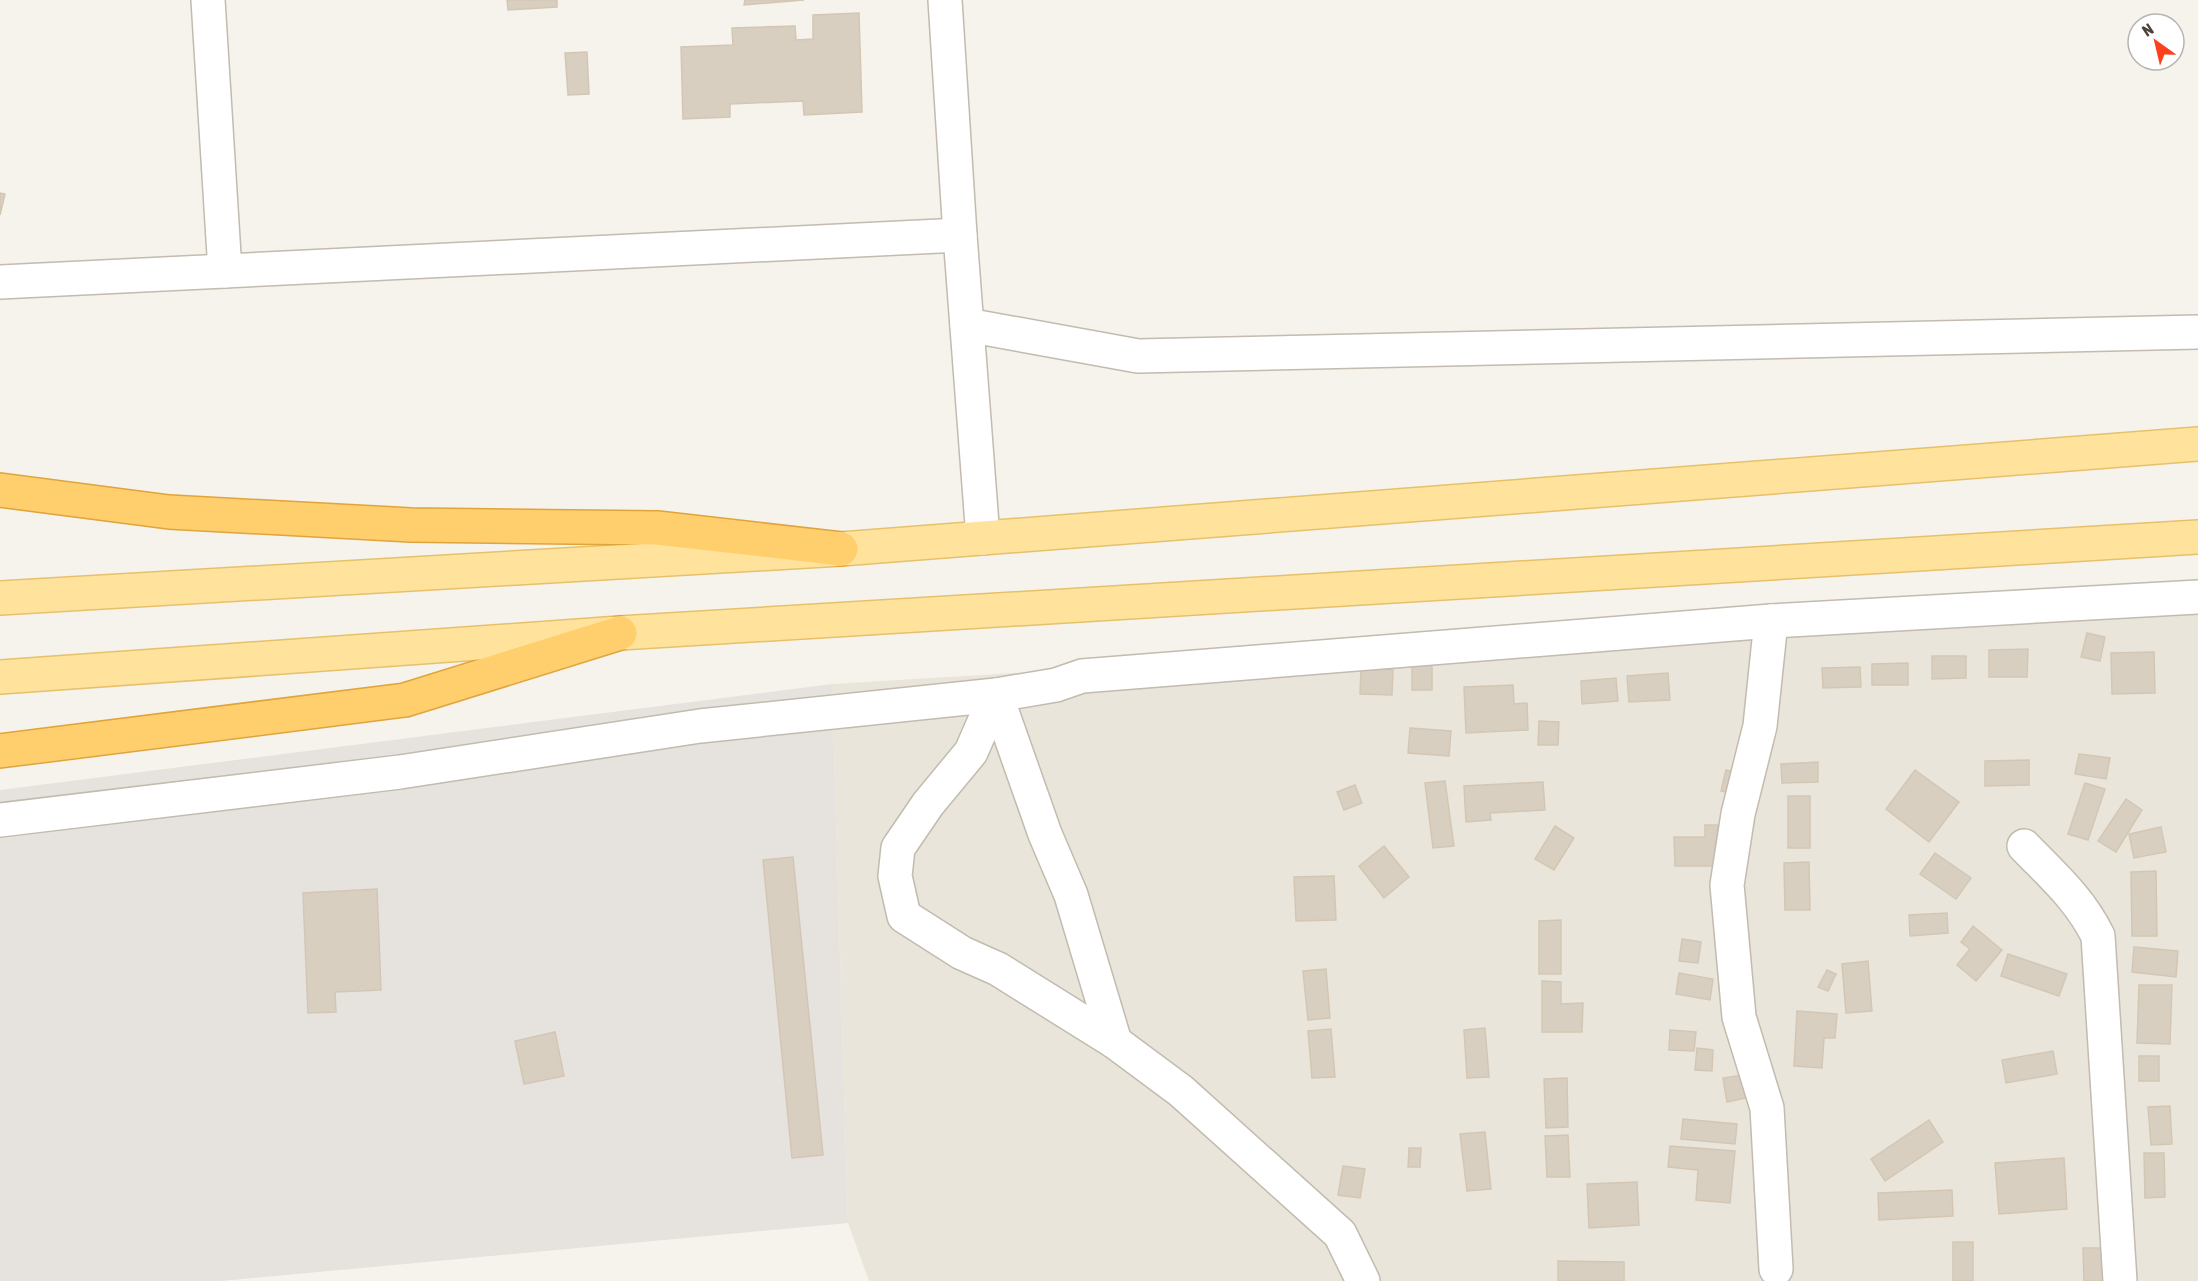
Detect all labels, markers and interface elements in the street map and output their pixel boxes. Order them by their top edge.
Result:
north arrow [2126,12,2186,72]
text: N [2139,19,2157,40]

